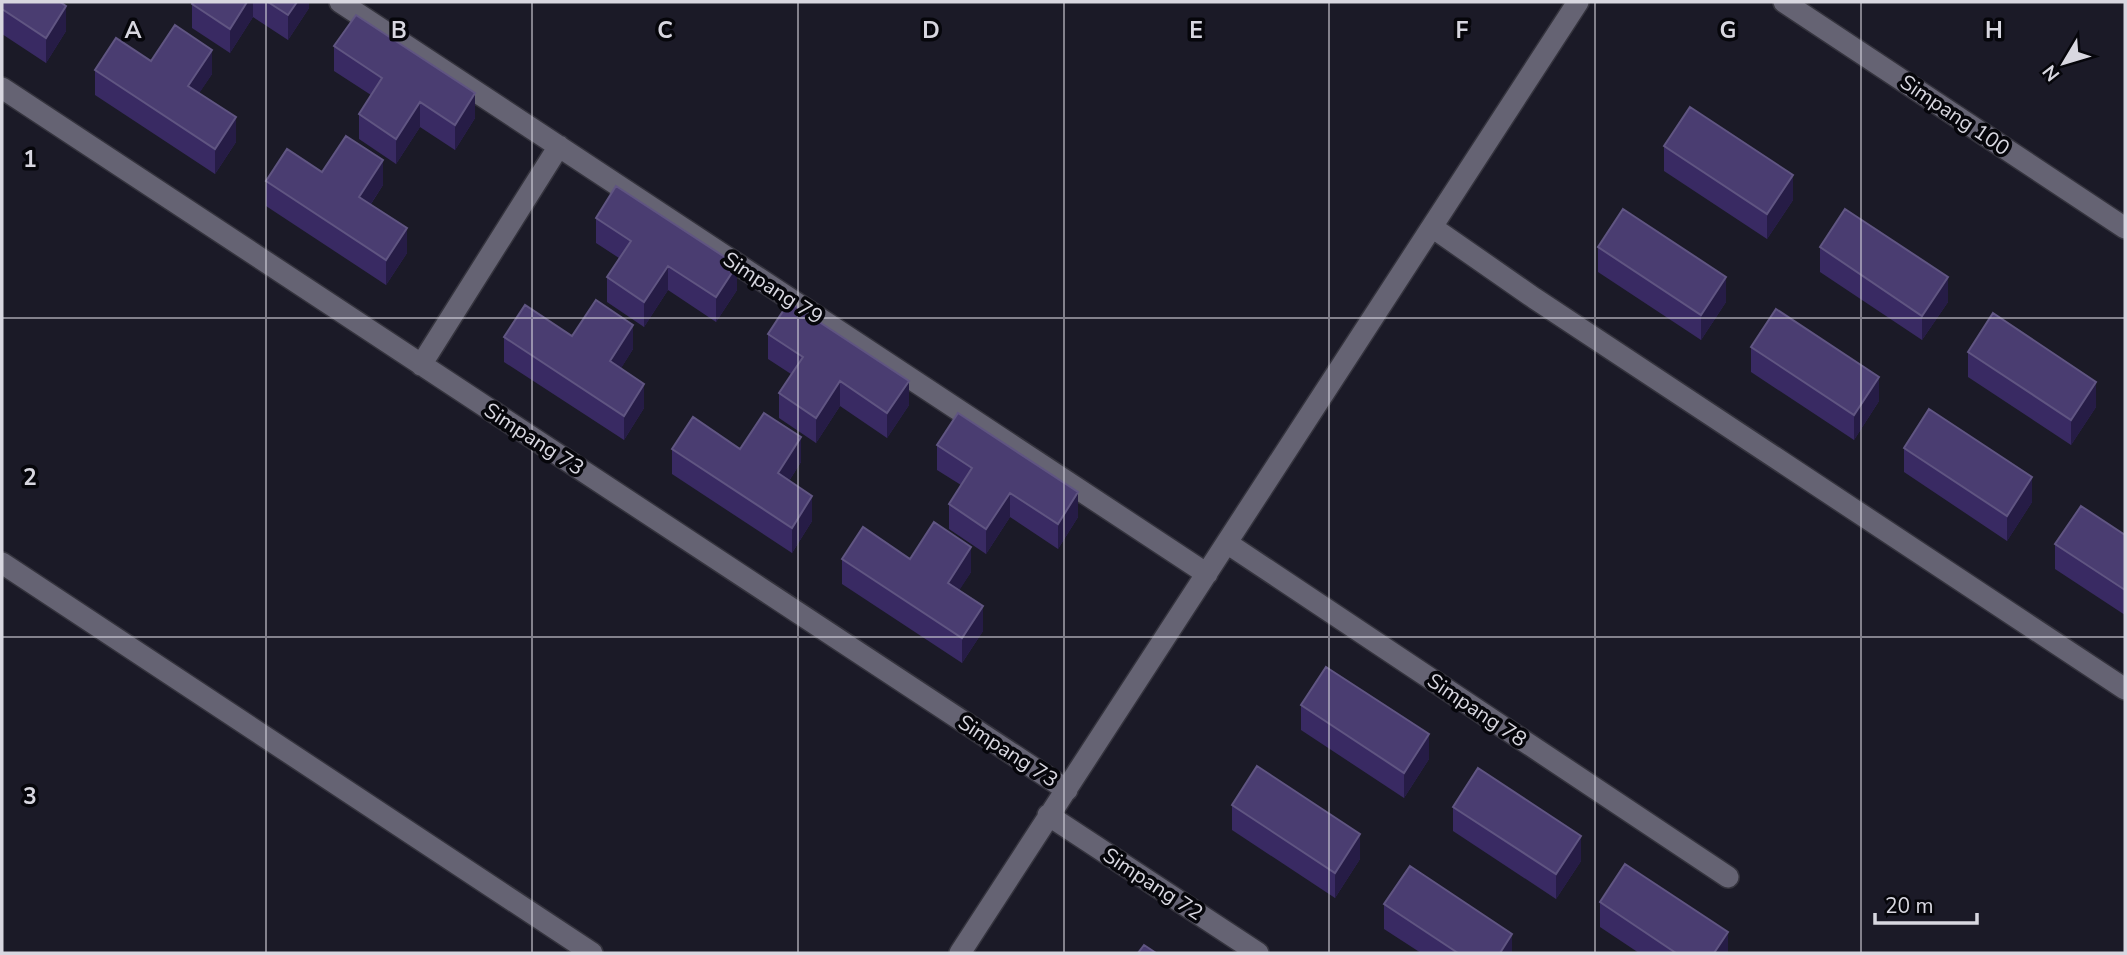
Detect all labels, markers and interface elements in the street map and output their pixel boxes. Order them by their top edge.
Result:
text: A [124,15,142,46]
text: B [391,15,407,46]
text: C [657,15,673,46]
text: D [922,15,940,46]
text: E [1189,15,1203,46]
text: F [1456,15,1469,46]
text: G [1720,15,1736,46]
text: H [1985,15,2003,46]
north arrow [2029,28,2099,98]
text: N [2037,59,2066,86]
street label: Simpang 100 [1895,68,2015,162]
text: 1 [23,144,37,175]
street label: Simpang 79 [718,245,828,331]
street label: Simpang 73 [479,396,589,482]
text: 2 [23,462,37,493]
street label: Simpang 78 [1422,667,1532,753]
street label: Simpang 73 [953,708,1063,794]
text: 3 [23,781,37,812]
street label: Simpang 72 [1098,841,1208,927]
scale bar [1875,881,1976,925]
text: 20 m [1885,892,1934,920]

